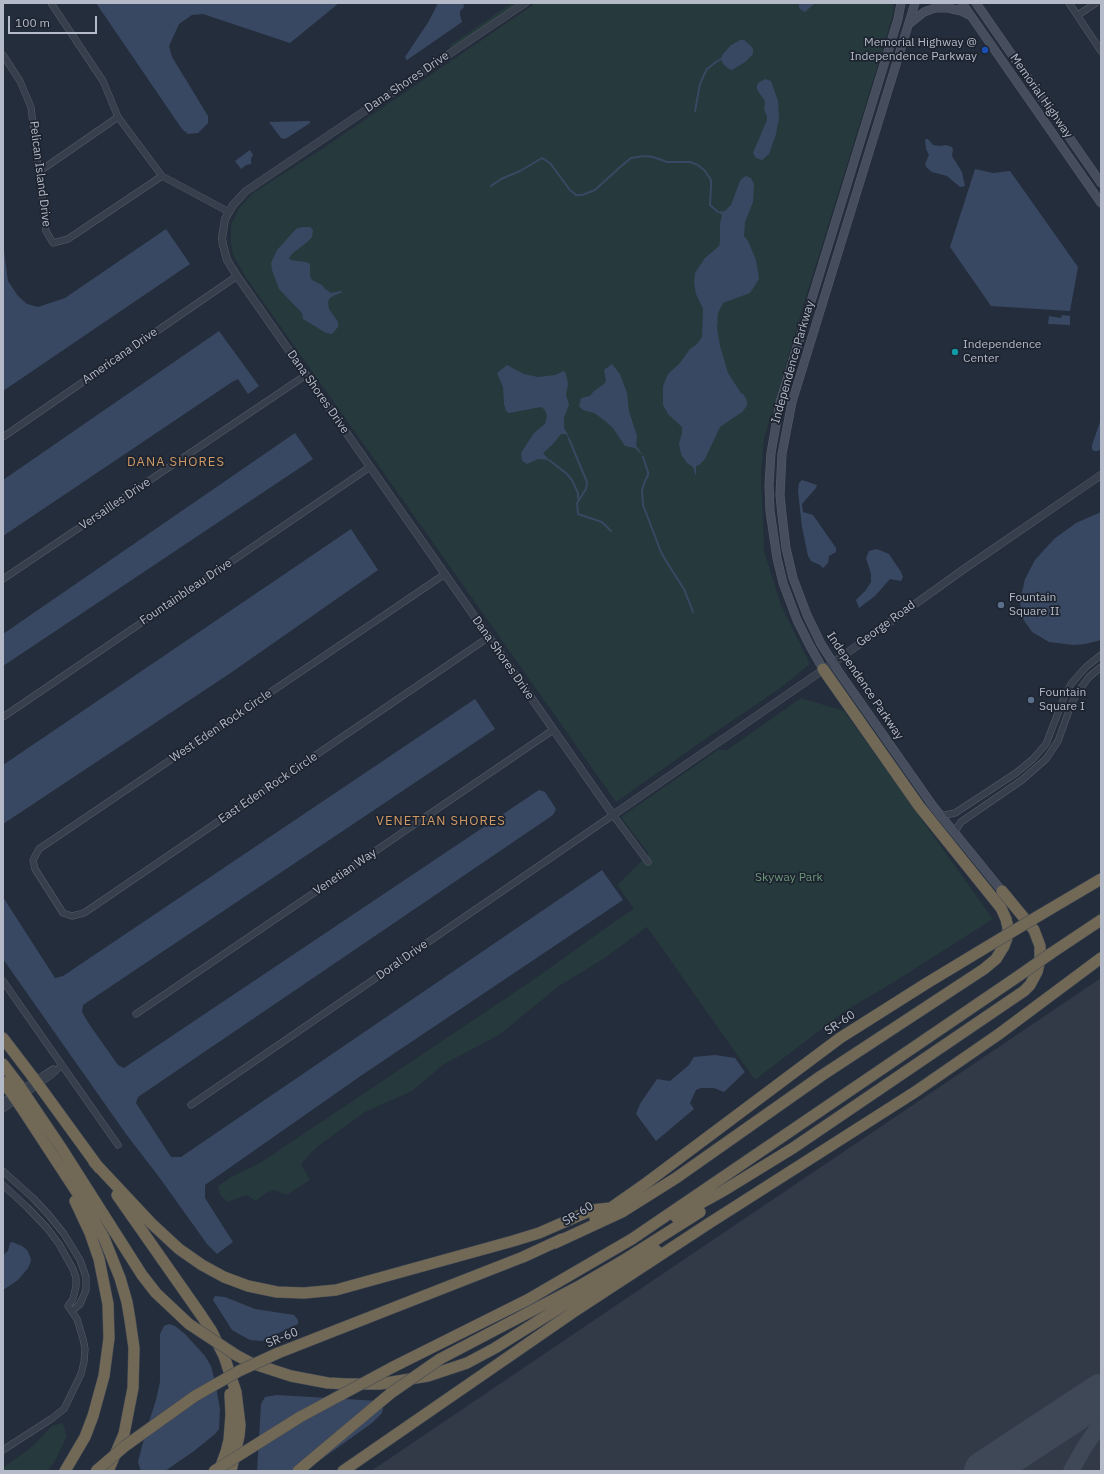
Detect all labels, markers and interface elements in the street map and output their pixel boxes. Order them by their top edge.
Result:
scale bar [10,8,99,34]
text: 100 m [15,15,50,30]
place label: Memorial Highway @ Independence Parkway [850,36,977,64]
marker: Memorial Highway @ Independence Parkway [980,45,990,55]
street label: Dana Shores Drive [362,48,452,116]
street label: Memorial Highway [1007,51,1075,141]
street label: Pelican Island Drive [26,120,54,228]
street label: Independence Parkway [769,299,817,425]
street label: Americana Drive [80,325,160,387]
place label: Independence Center [963,338,1041,366]
marker: Independence Center [950,347,960,357]
street label: Dana Shores Drive [284,348,352,436]
district label: DANA SHORES [127,454,225,470]
street label: Versailles Drive [77,475,153,533]
street label: Fountainbleau Drive [137,556,235,628]
place label: Fountain Square II [1009,591,1060,619]
street label: George Road [854,598,918,650]
marker: Fountain Square II [996,600,1006,610]
street label: Dana Shores Drive [469,614,537,702]
street label: Independence Parkway [824,629,906,743]
street label: West Eden Rock Circle [167,686,275,766]
place label: Fountain Square I [1039,686,1086,714]
marker: Fountain Square I [1026,695,1036,705]
street label: East Eden Rock Circle [216,749,320,827]
district label: VENETIAN SHORES [376,813,506,829]
street label: Venetian Way [311,846,379,898]
park label: Skyway Park [755,871,823,885]
street label: Doral Drive [374,937,430,983]
street label: SR-60 [822,1008,858,1038]
street label: SR-60 [560,1199,596,1229]
street label: SR-60 [264,1325,300,1351]

